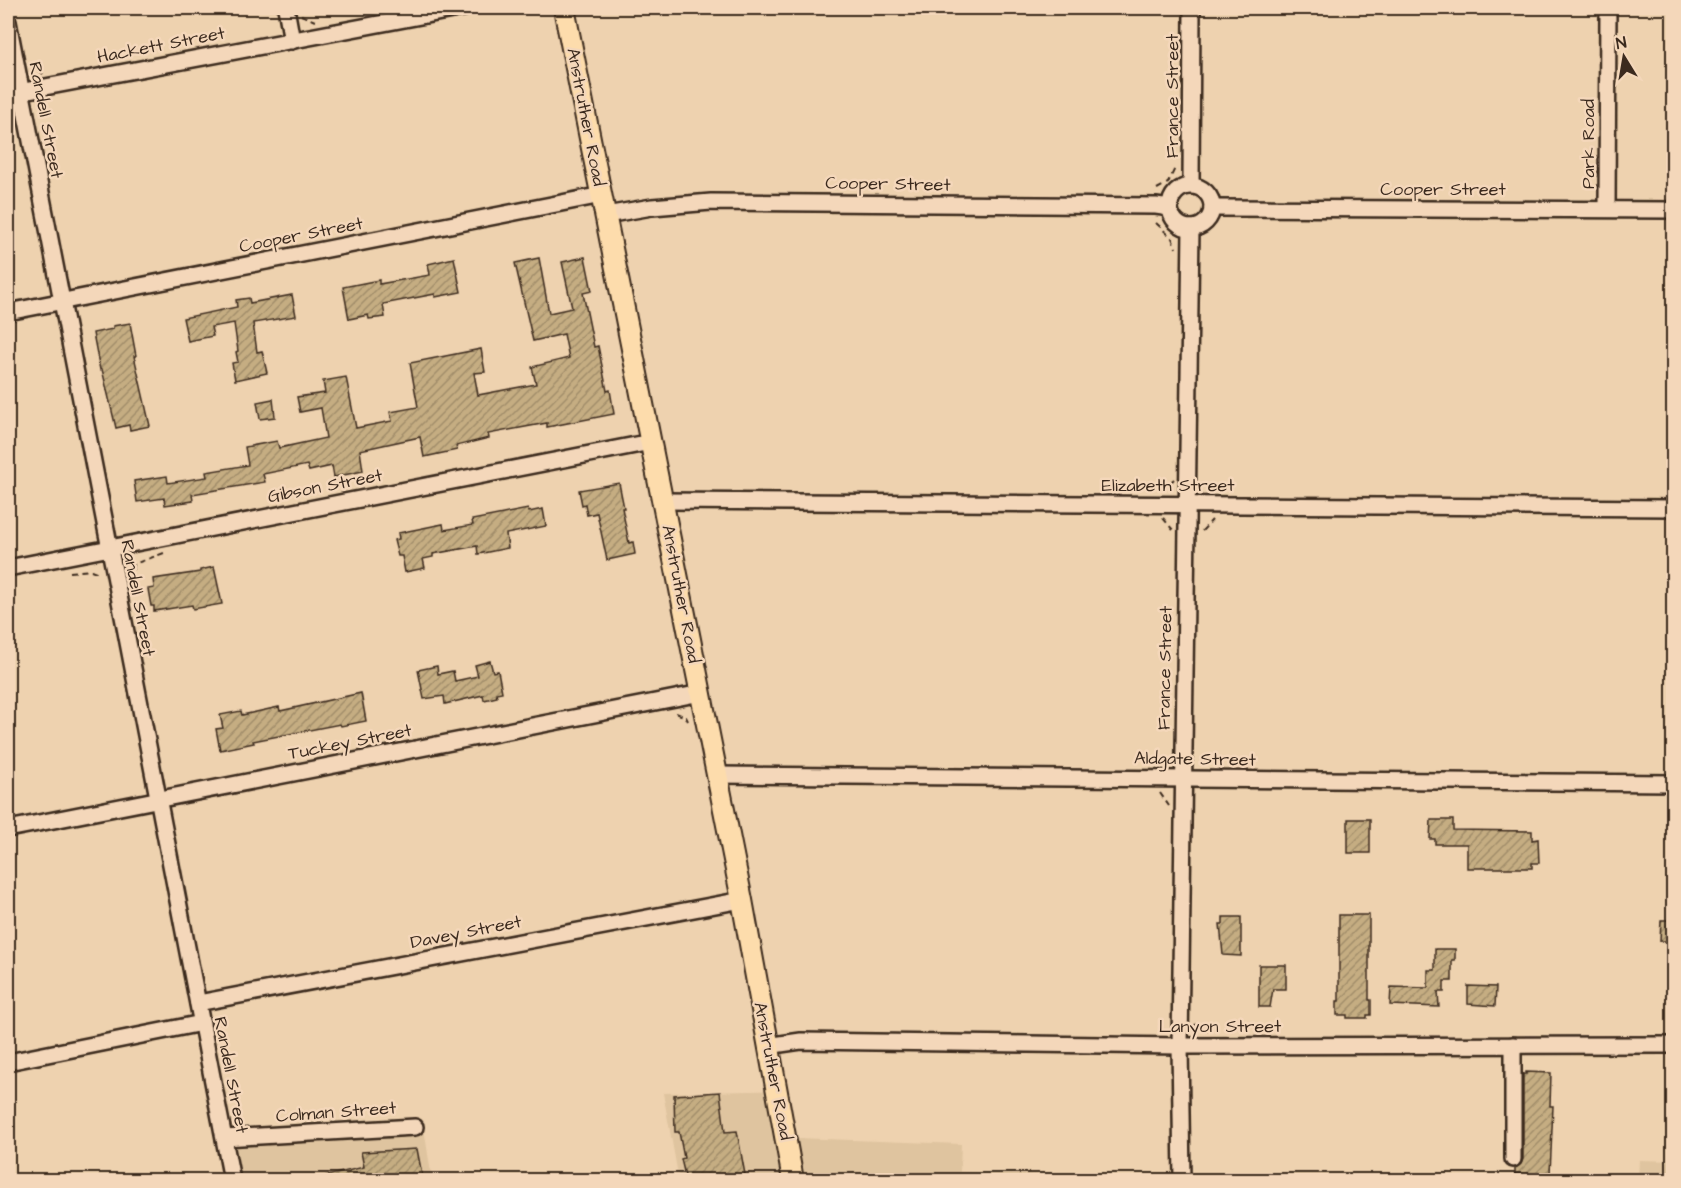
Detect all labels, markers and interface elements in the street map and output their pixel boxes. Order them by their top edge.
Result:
street label: Hackett Street [95,20,228,70]
north arrow [1594,27,1654,87]
text: N [1614,32,1628,55]
street label: France Street [1160,33,1185,158]
street label: Anstruther Road [560,46,612,188]
street label: Randell Street [22,60,70,181]
street label: Park Road [1576,99,1601,189]
street label: Cooper Street [825,170,952,198]
street label: Cooper Street [1380,177,1506,202]
street label: Cooper Street [237,211,366,259]
street label: Gibson Street [266,463,385,509]
street label: Elizabeth Street [1101,473,1235,498]
street label: Anstruther Road [655,523,707,665]
street label: Randell Street [114,538,162,659]
street label: France Street [1151,605,1179,730]
street label: Tuckey Street [286,718,415,767]
street label: Aldgate Street [1134,745,1257,774]
street label: Davey Street [408,909,525,956]
street label: Anstruther Road [747,1000,799,1142]
street label: Lanyon Street [1159,1014,1282,1040]
street label: Randell Street [207,1015,255,1136]
street label: Colman Street [275,1095,398,1129]

